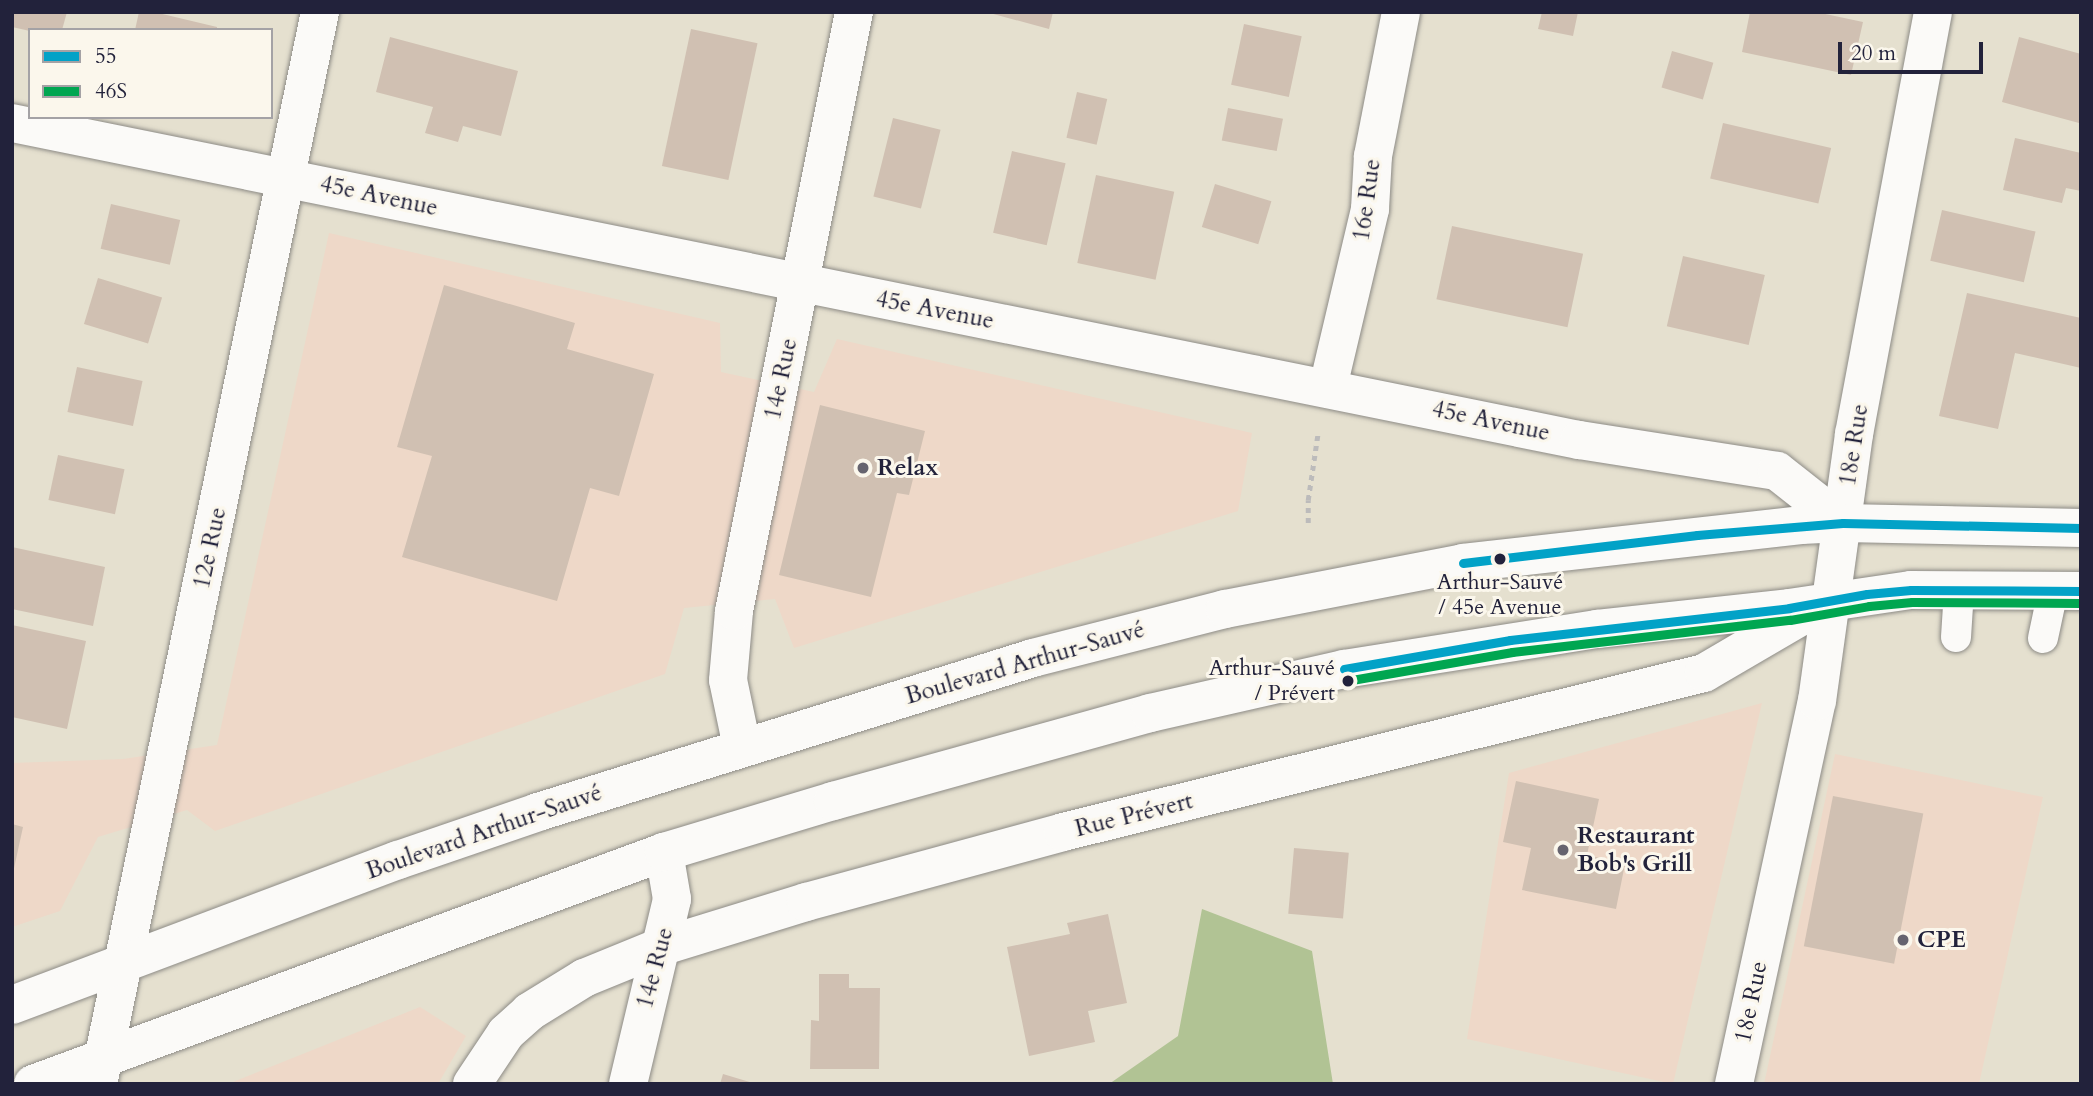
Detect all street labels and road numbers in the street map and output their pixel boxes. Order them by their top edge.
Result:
street label: 16e Rue [1347,157,1387,243]
street label: 45e Avenue [317,169,441,223]
street label: 45e Avenue [873,284,997,336]
street label: 14e Rue [758,336,804,422]
street label: 45e Avenue [1429,394,1553,448]
street label: 18e Rue [1833,402,1875,488]
street label: 12e Rue [187,505,233,591]
street label: Boulevard Arthur-Sauvé [902,615,1148,711]
street label: Boulevard Arthur-Sauvé [362,778,606,886]
street label: Rue Prévert [1072,786,1196,844]
street label: 14e Rue [630,924,680,1012]
street label: 18e Rue [1728,959,1774,1045]

